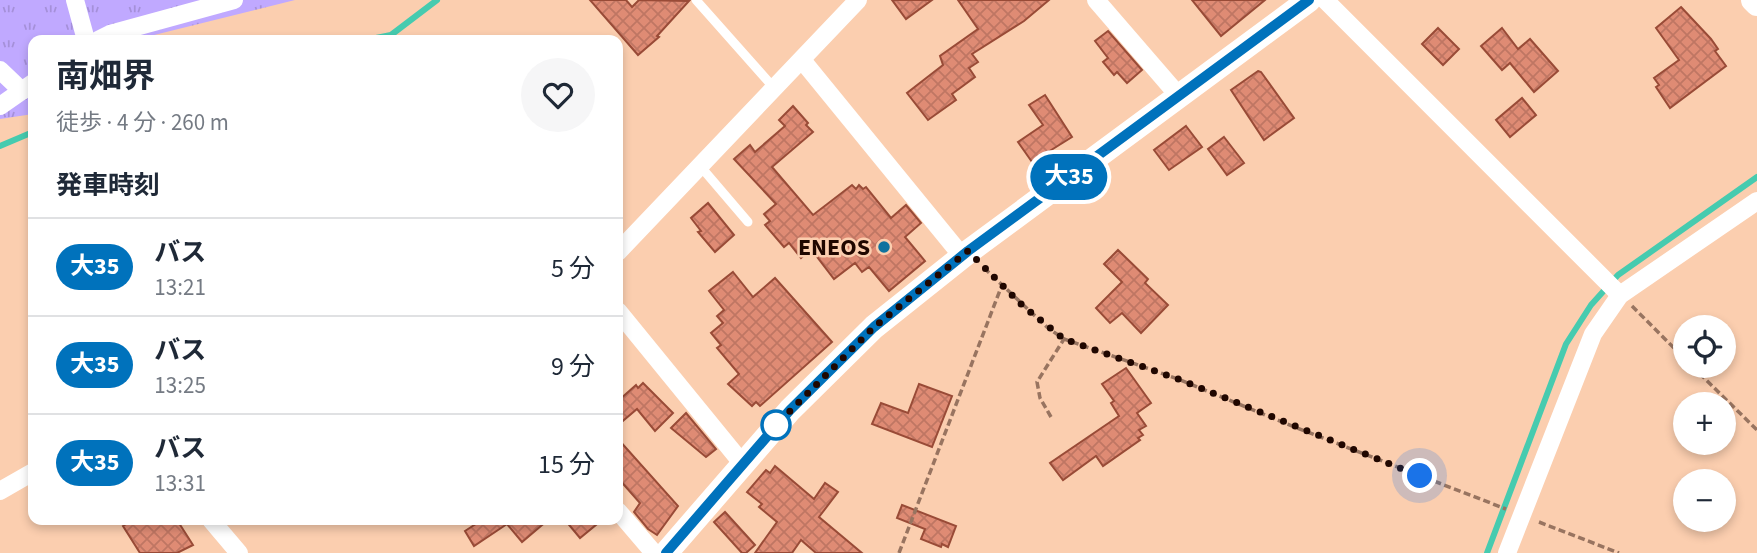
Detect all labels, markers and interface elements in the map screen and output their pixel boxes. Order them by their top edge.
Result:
text: 南畑界 [56,53,155,100]
button: heart [521,58,595,132]
text: 徒歩 · 4 分 · 260 m [56,106,229,139]
line badge: 大35 [1029,154,1109,200]
text: 大35 [1044,159,1094,194]
text: 発車時刻 [56,167,160,204]
place label: ENEOS [798,230,870,265]
text: バス [154,234,206,271]
marker: ENEOS [876,239,892,255]
text: 大35 [70,249,119,284]
text: 5 分 [551,250,595,287]
text: 13:21 [154,271,206,304]
map controls [1673,315,1736,532]
button: locate [1673,315,1736,378]
text: バス [154,332,206,369]
text: 大35 [70,347,119,382]
text: 9 分 [551,348,595,385]
text: 13:25 [154,369,206,402]
button: + [1673,392,1736,455]
unlabelled marker [761,410,791,440]
text: バス [154,430,206,467]
text: 大35 [70,445,119,480]
text: 15 分 [538,446,595,483]
your location [1402,458,1437,493]
text: 13:31 [154,467,206,500]
button: − [1673,469,1736,532]

